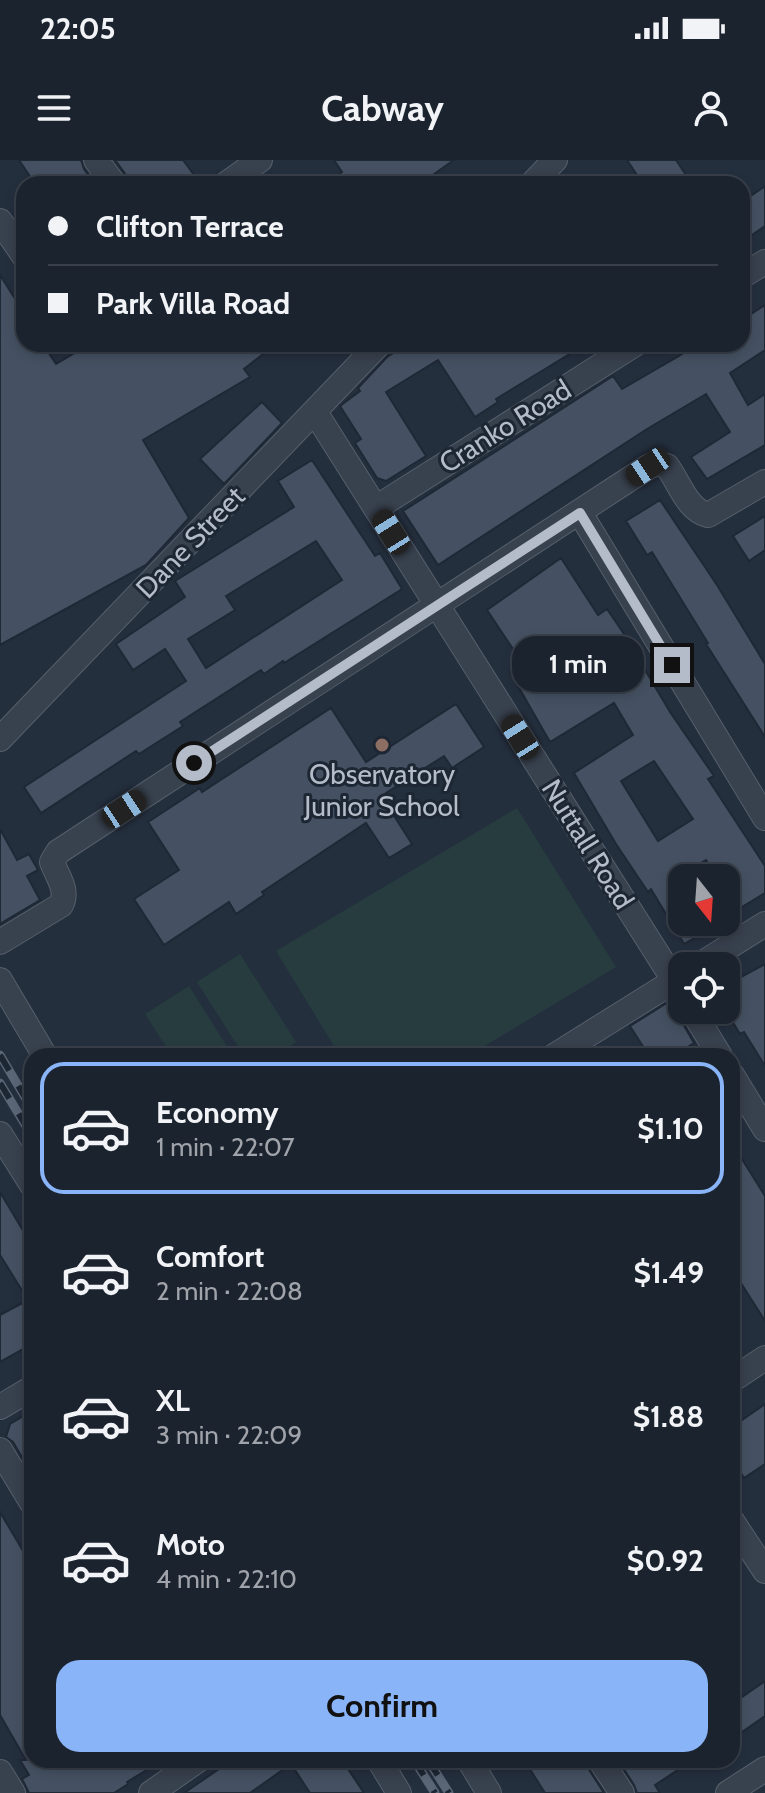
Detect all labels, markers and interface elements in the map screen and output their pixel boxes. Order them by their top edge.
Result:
text: 22:05 [40,10,116,47]
icon: menu [32,86,76,130]
text: Cabway [321,86,444,130]
icon: person [689,86,733,130]
text: Clifton Terrace [96,208,284,245]
text: Park Villa Road [96,285,290,322]
street label: Cranko Road [433,372,577,480]
car [621,444,675,490]
street label: Dane Street [129,479,251,605]
car [368,505,414,559]
callout: 1 min [512,637,644,693]
route end [654,647,690,683]
text: 1 min [549,648,607,680]
car [497,710,543,764]
marker: Observatory Junior School [373,736,391,754]
route start [176,745,212,781]
place label: Observatory Junior School [303,757,460,823]
street label: Nuttall Road [535,773,641,915]
car [97,786,151,832]
north arrow [668,864,740,936]
map controls [668,864,740,1024]
button: locate [668,952,740,1024]
icon: car [60,1092,132,1164]
text: Economy [156,1094,279,1131]
text: $1.10 [637,1110,704,1147]
text: 1 min · 22:07 [156,1131,295,1163]
icon: car [60,1236,132,1308]
text: Comfort [156,1238,264,1275]
text: $1.49 [633,1254,704,1291]
text: 2 min · 22:08 [156,1275,303,1307]
icon: car [60,1380,132,1452]
text: XL [156,1382,190,1419]
text: $1.88 [633,1398,704,1435]
text: 3 min · 22:09 [156,1419,302,1451]
icon: car [60,1524,132,1596]
text: Moto [156,1526,225,1563]
text: $0.92 [627,1542,704,1579]
text: 4 min · 22:10 [156,1563,297,1595]
button: Confirm [56,1660,708,1752]

